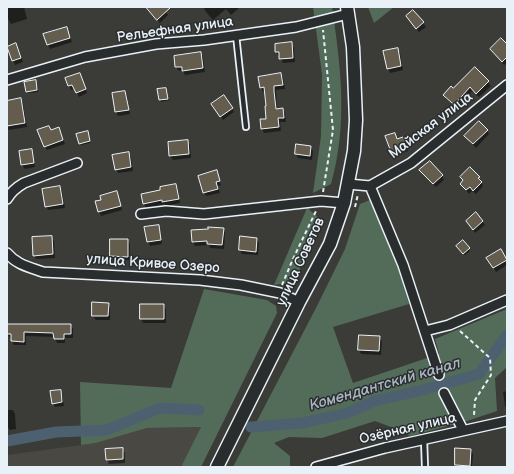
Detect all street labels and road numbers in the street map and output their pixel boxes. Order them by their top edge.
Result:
street label: Рельефная улица [116,14,234,46]
street label: Майская улица [386,89,476,163]
street label: улица Советов [273,215,329,309]
street label: улица Кривое Озеро [86,251,220,277]
street label: Озёрная улица [358,410,458,448]

